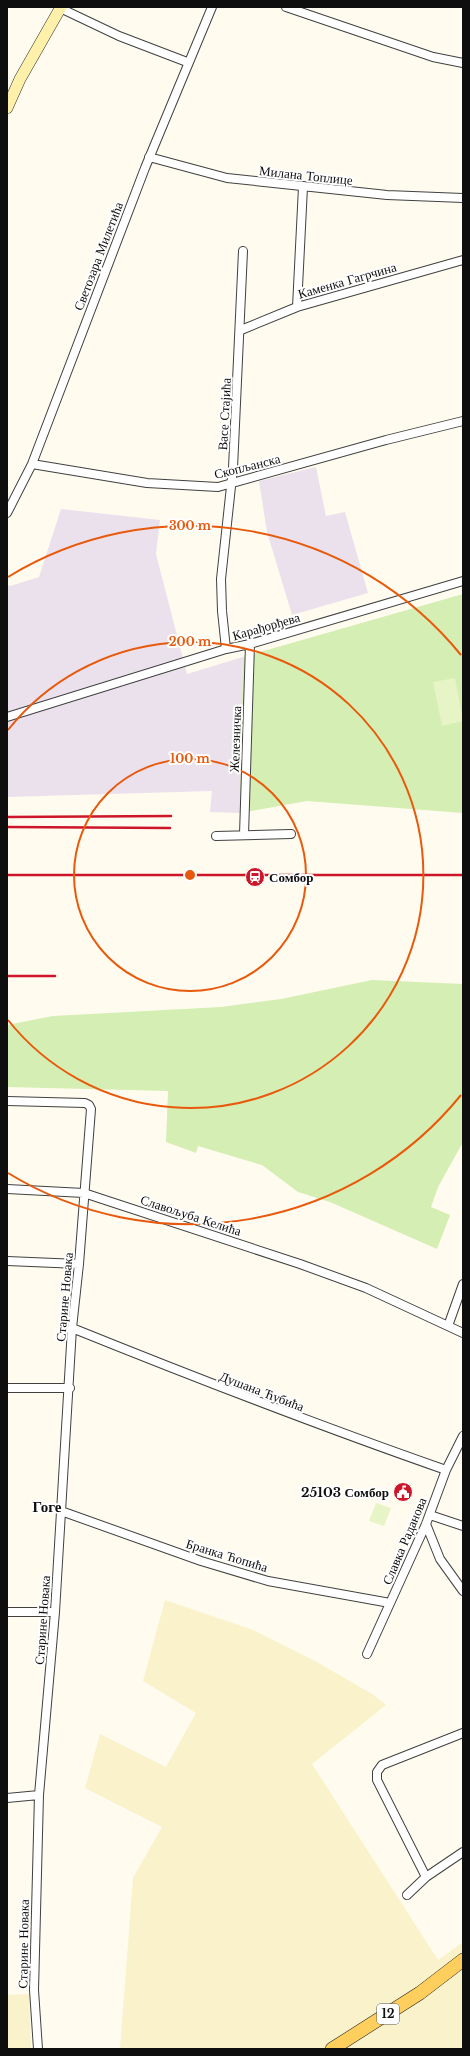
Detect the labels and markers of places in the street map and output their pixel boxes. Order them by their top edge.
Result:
station icon: Сомбор [244,866,266,888]
centre of rings [183,868,197,882]
place label: Сомбор [269,869,314,886]
public building icon: 25103 Сомбор [392,1481,414,1503]
place label: 25103 Сомбор [301,1484,389,1501]

